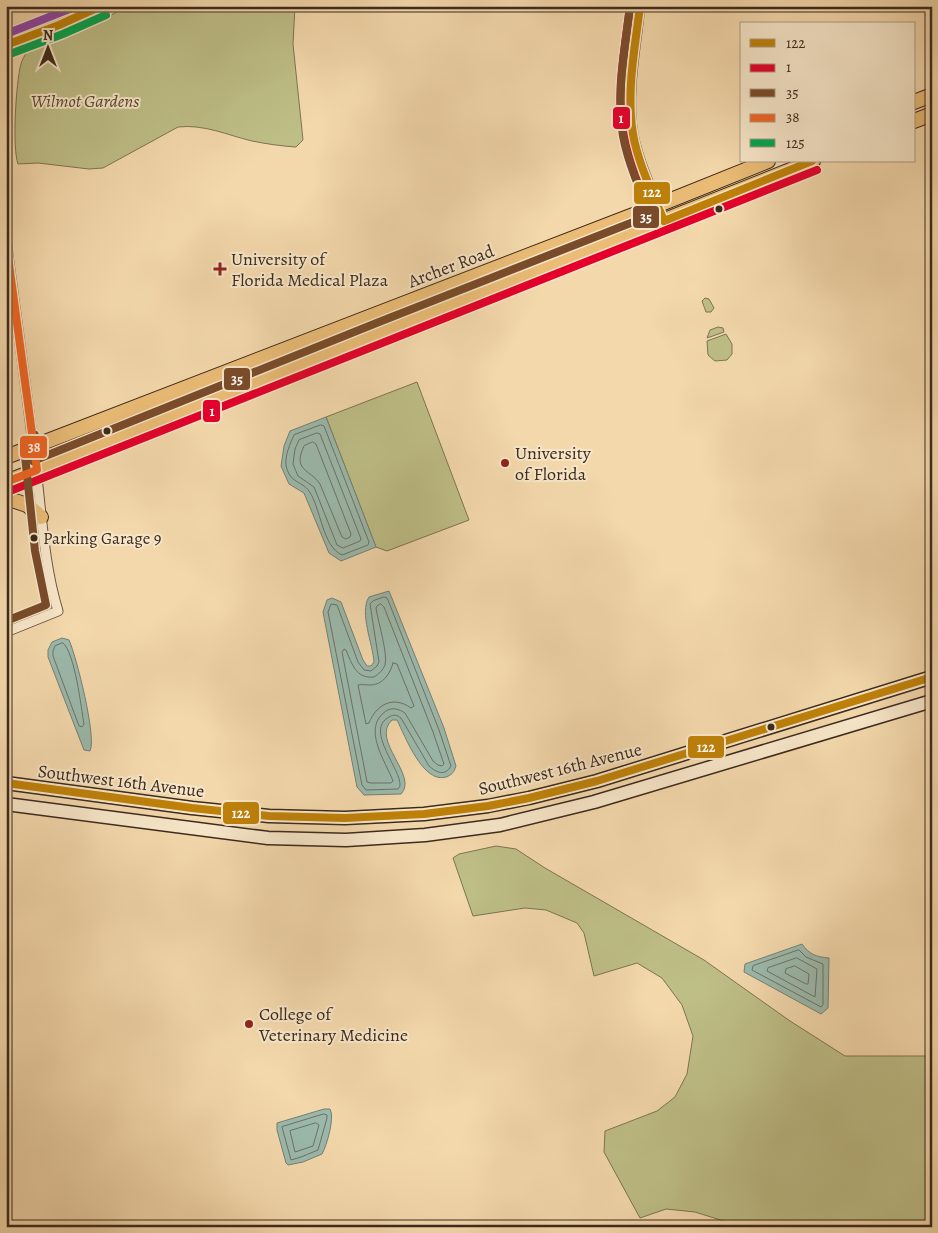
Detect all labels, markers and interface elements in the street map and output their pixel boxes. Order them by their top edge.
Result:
north arrow [22,22,72,72]
legend [740,22,916,162]
text: N [43,26,53,45]
text: 122 [786,33,805,53]
text: 1 [786,57,791,77]
text: 35 [786,83,799,103]
park label: Wilmot Gardens [31,89,139,113]
line badge: 1 [612,106,631,130]
text: 38 [786,107,800,127]
text: 1 [618,109,624,128]
text: 125 [786,133,805,153]
line badge: 122 [633,181,671,205]
text: 122 [643,183,662,202]
unlabelled marker [714,204,724,214]
line badge: 35 [632,205,660,229]
text: 35 [640,208,652,227]
street label: Archer Road [404,239,498,294]
place label: University of Florida Medical Plaza [231,247,389,292]
marker: University of Florida Medical Plaza [213,262,227,276]
line badge: 35 [223,367,251,391]
text: 35 [231,370,243,389]
line badge: 1 [202,399,221,423]
text: 1 [209,402,215,421]
unlabelled marker [102,426,112,436]
line badge: 38 [19,435,48,459]
text: 38 [28,438,41,457]
place label: University of Florida [515,441,592,486]
marker: University of Florida [499,457,511,469]
place label: Parking Garage 9 [43,527,162,550]
marker: Parking Garage 9 [29,533,39,543]
unlabelled marker [766,722,776,732]
line badge: 122 [687,735,725,759]
street label: Southwest 16th Avenue [476,737,644,801]
text: 122 [697,738,716,757]
street label: Southwest 16th Avenue [36,759,206,803]
line badge: 122 [222,801,260,825]
text: 122 [232,804,251,823]
place label: College of Veterinary Medicine [258,1002,408,1047]
marker: College of Veterinary Medicine [243,1018,255,1030]

